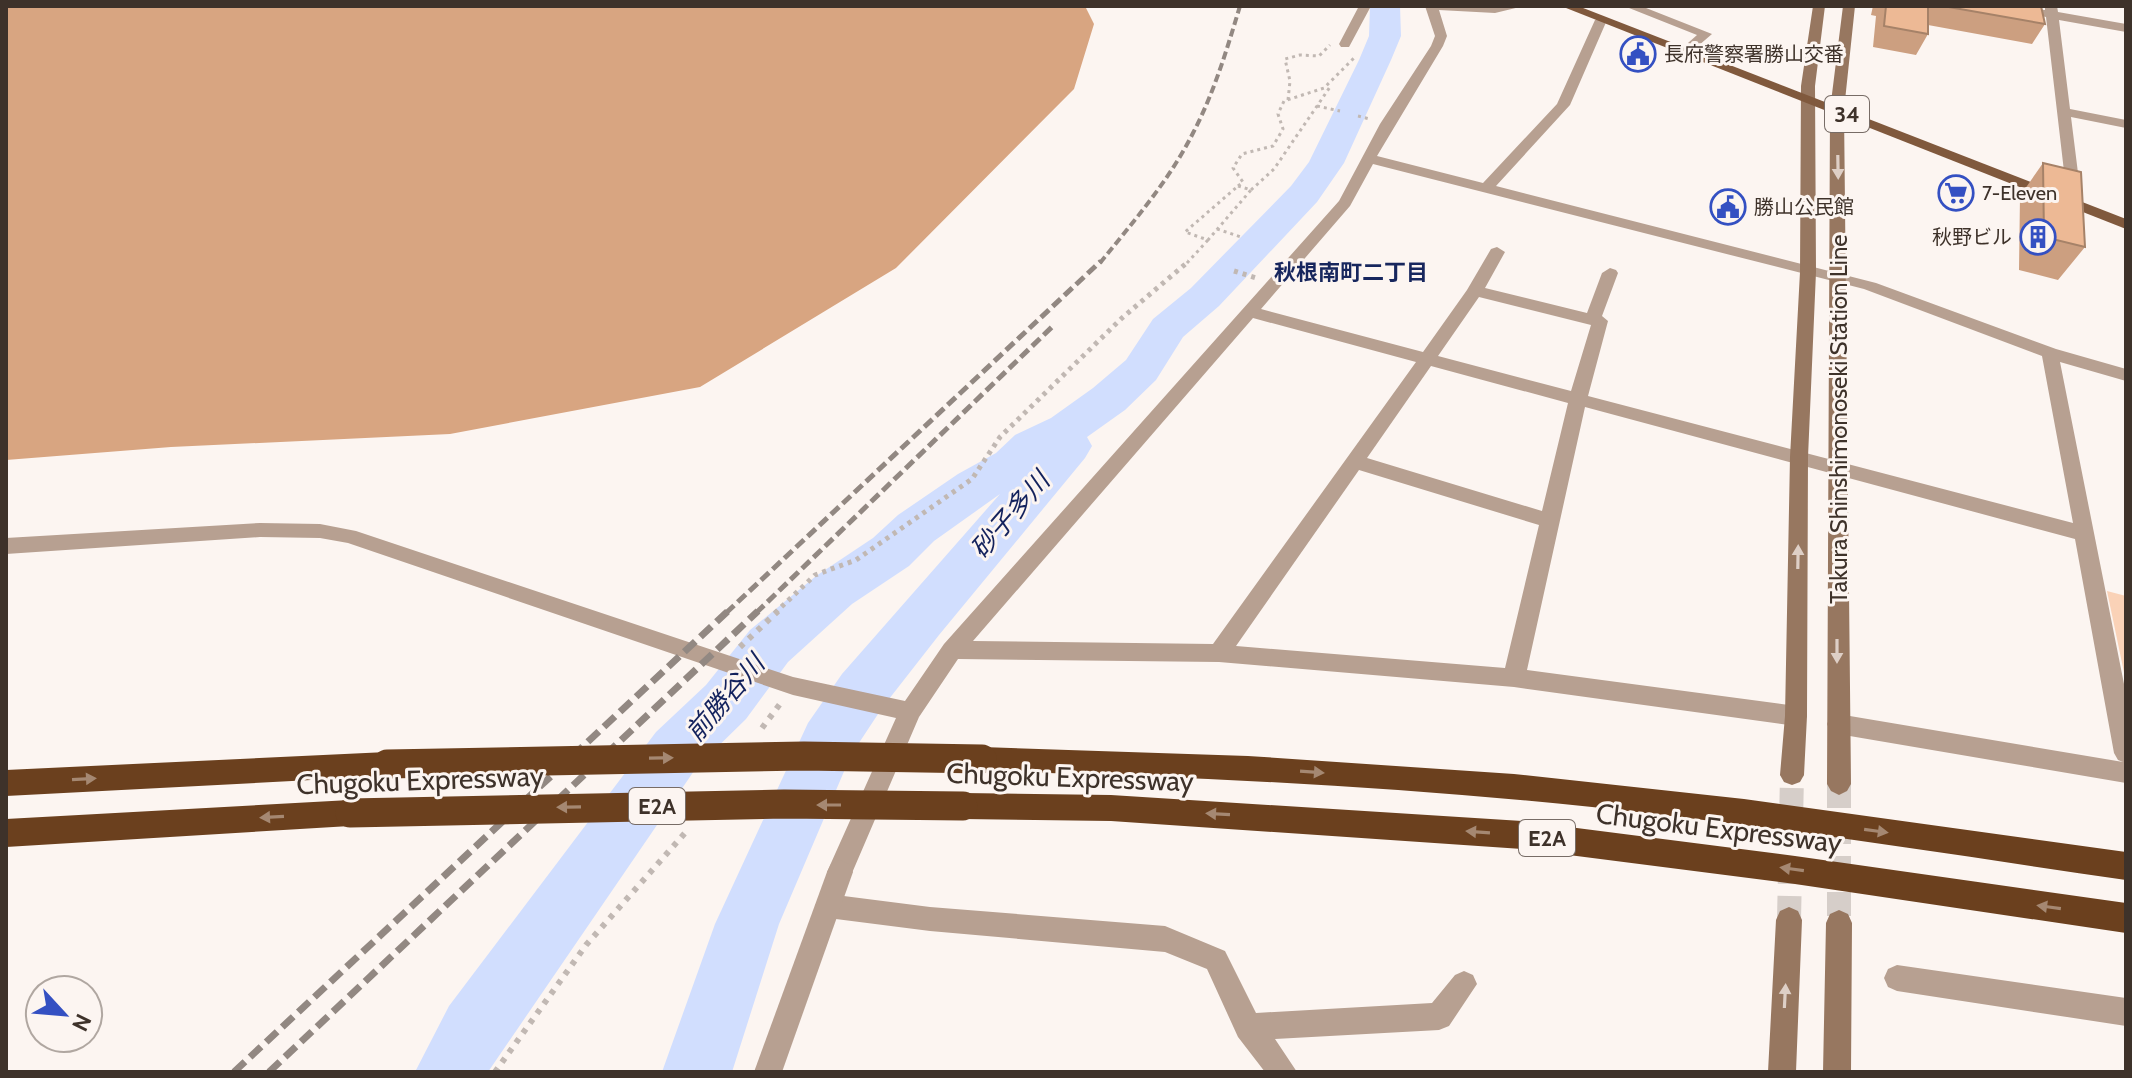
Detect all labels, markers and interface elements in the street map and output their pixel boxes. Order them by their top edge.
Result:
public building icon: 長府警察署勝山交番 [1619,35,1657,73]
place label: 長府警察署勝山交番 [1664,42,1844,66]
road number: 34 [1825,96,1869,132]
one-way arrow [1831,155,1844,180]
supermarket icon: 7-Eleven [1937,174,1975,212]
place label: 7-Eleven [1982,181,2057,205]
public building icon: 勝山公民館 [1709,188,1747,226]
place label: 勝山公民館 [1754,195,1854,219]
building icon: 秋野ビル [2019,218,2057,256]
place label: 秋野ビル [1932,225,2012,249]
street label: Takura Shinshimonoseki Station Line [1824,234,1853,604]
district label: 秋根南町二丁目 [1274,259,1428,286]
water label: 砂子多川 [964,463,1058,565]
one-way arrow [1792,544,1804,569]
one-way arrow [1831,639,1843,664]
water label: 前勝谷川 [679,646,773,748]
one-way arrow [649,752,674,764]
street label: Chugoku Expressway [946,756,1194,798]
street label: Chugoku Expressway [296,759,544,801]
one-way arrow [1300,766,1325,779]
one-way arrow [72,772,97,785]
road number: E2A [629,788,685,824]
street label: Chugoku Expressway [1594,796,1844,860]
one-way arrow [816,798,841,811]
one-way arrow [556,801,581,813]
one-way arrow [1205,807,1230,820]
one-way arrow [259,810,285,823]
road number: E2A [1519,820,1575,856]
one-way arrow [1465,825,1490,838]
one-way arrow [1864,825,1889,838]
one-way arrow [1779,862,1804,875]
one-way arrow [2036,900,2061,913]
north arrow [24,974,104,1054]
one-way arrow [1779,983,1792,1008]
text: N [66,1010,97,1035]

